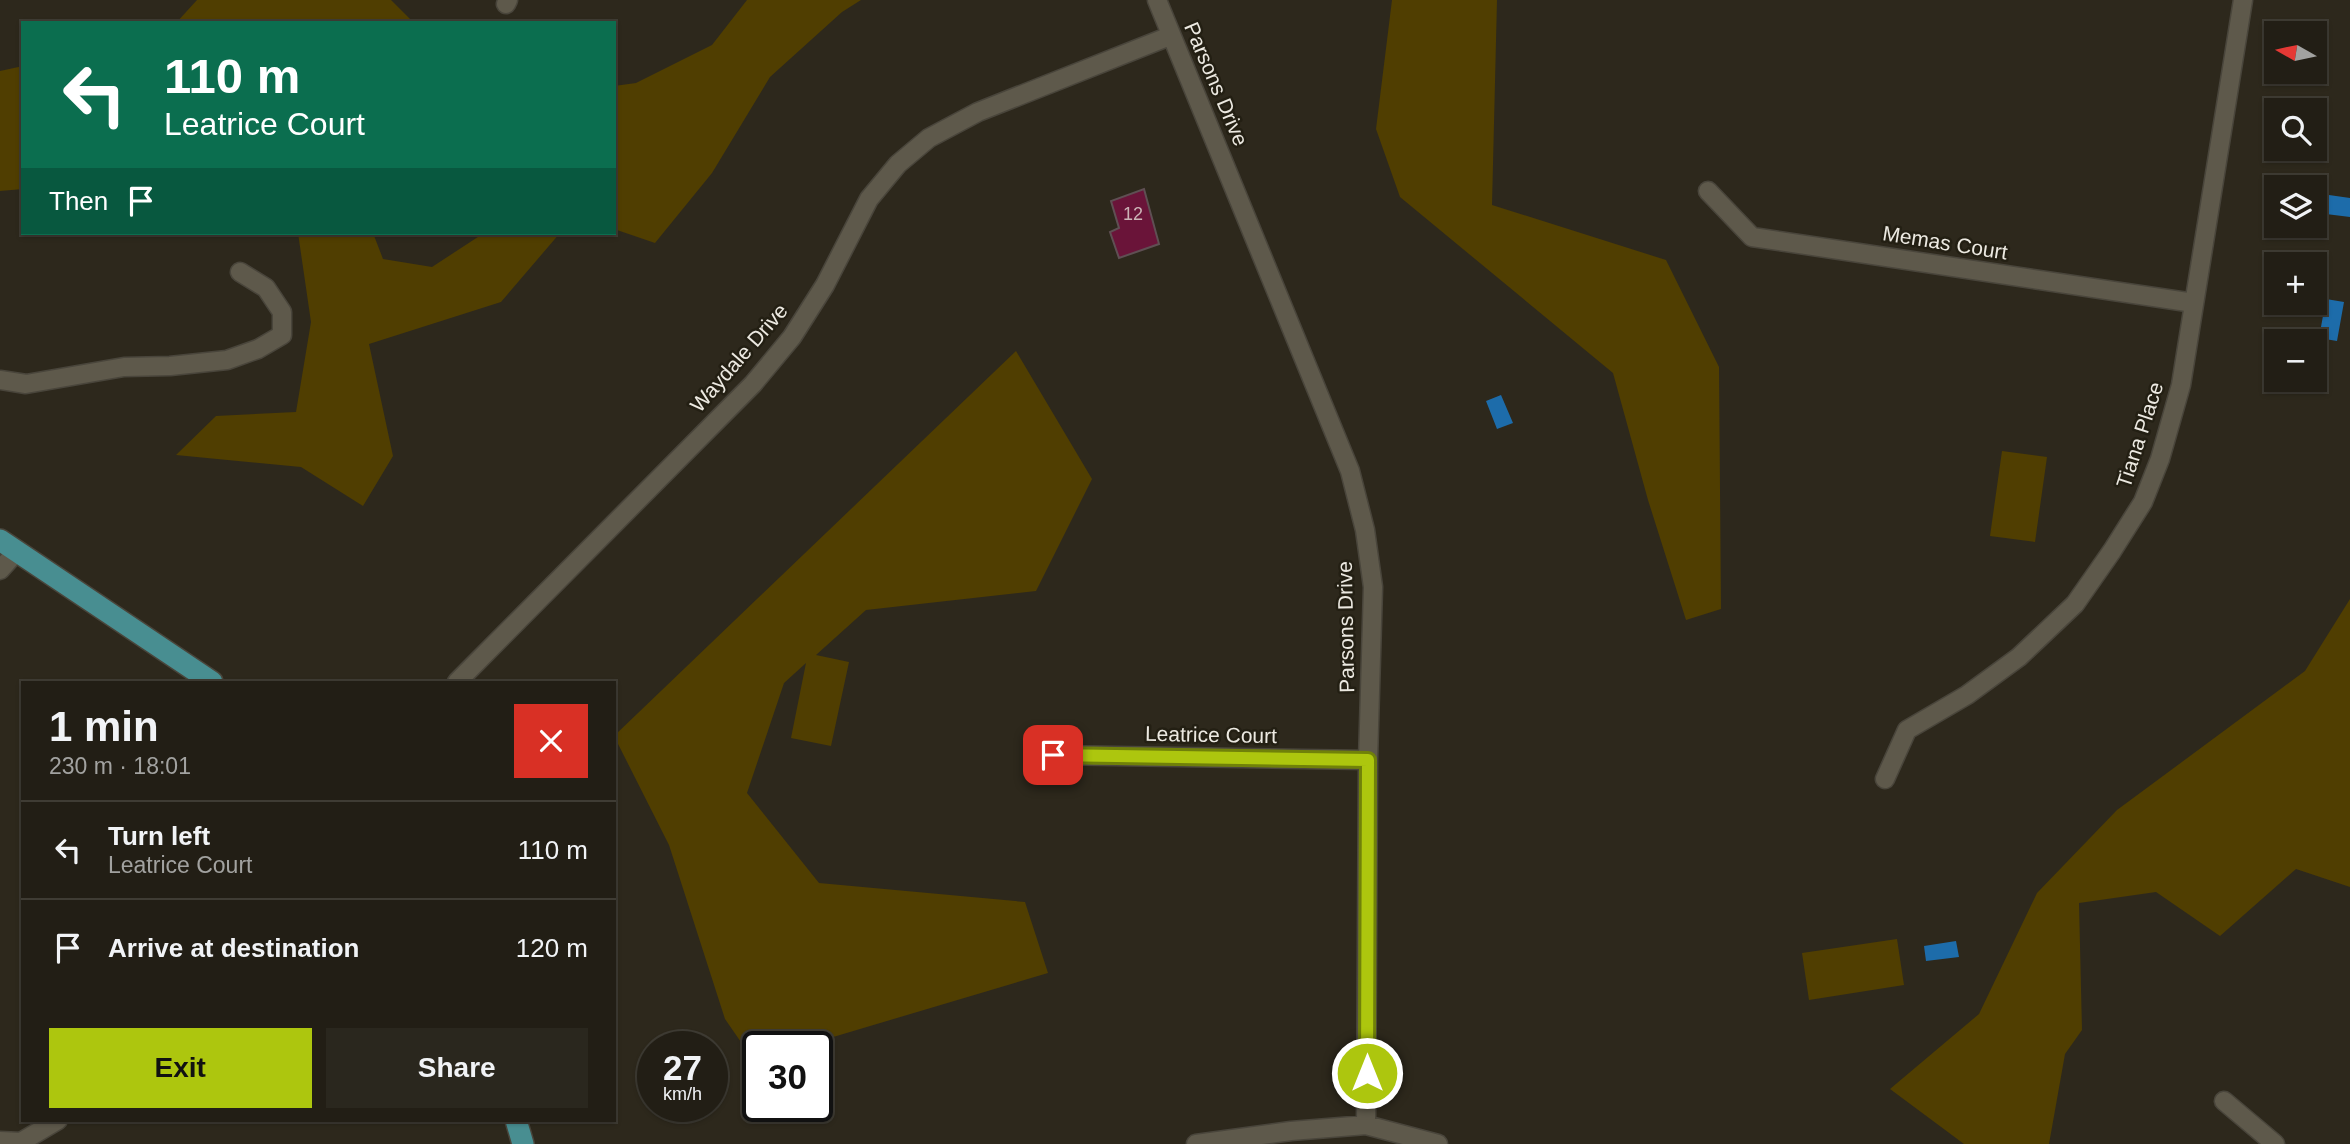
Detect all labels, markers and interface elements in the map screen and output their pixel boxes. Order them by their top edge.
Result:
street label: Parsons Drive [1180,19,1253,149]
north arrow [2264,21,2328,84]
map controls [2264,21,2327,392]
icon: left [49,49,140,140]
text: 110 m [164,49,300,103]
button: search [2264,98,2327,161]
text: Leatrice Court [164,106,365,142]
button: layers [2264,175,2327,238]
icon: arrive [122,182,160,220]
text: Then [49,186,108,216]
house number: 12 [1123,204,1143,224]
street label: Memas Court [1881,221,2009,264]
button: + [2264,252,2327,315]
street label: Waydale Drive [685,299,792,416]
button: − [2264,329,2327,392]
street label: Tiana Place [2112,379,2167,491]
street label: Parsons Drive [1333,561,1358,693]
text: 1 min [49,703,159,750]
button: close [514,704,588,778]
street label: Leatrice Court [1145,722,1277,747]
pin [1023,725,1083,785]
icon: arrive [1034,736,1072,774]
text: 230 m · 18:01 [49,753,191,779]
text: Turn left [108,821,210,851]
icon: left [49,831,87,869]
text: 110 m [518,835,588,865]
text: Leatrice Court [108,852,252,878]
icon: arrive [49,929,87,967]
text: Arrive at destination [108,933,359,963]
text: 120 m [516,933,588,963]
button: Exit [49,1028,312,1108]
button: Share [326,1028,588,1108]
speed limit sign: 30 [742,1031,833,1122]
position arrow [1330,1036,1404,1110]
text: 27 [663,1048,702,1087]
text: km/h [663,1084,702,1104]

